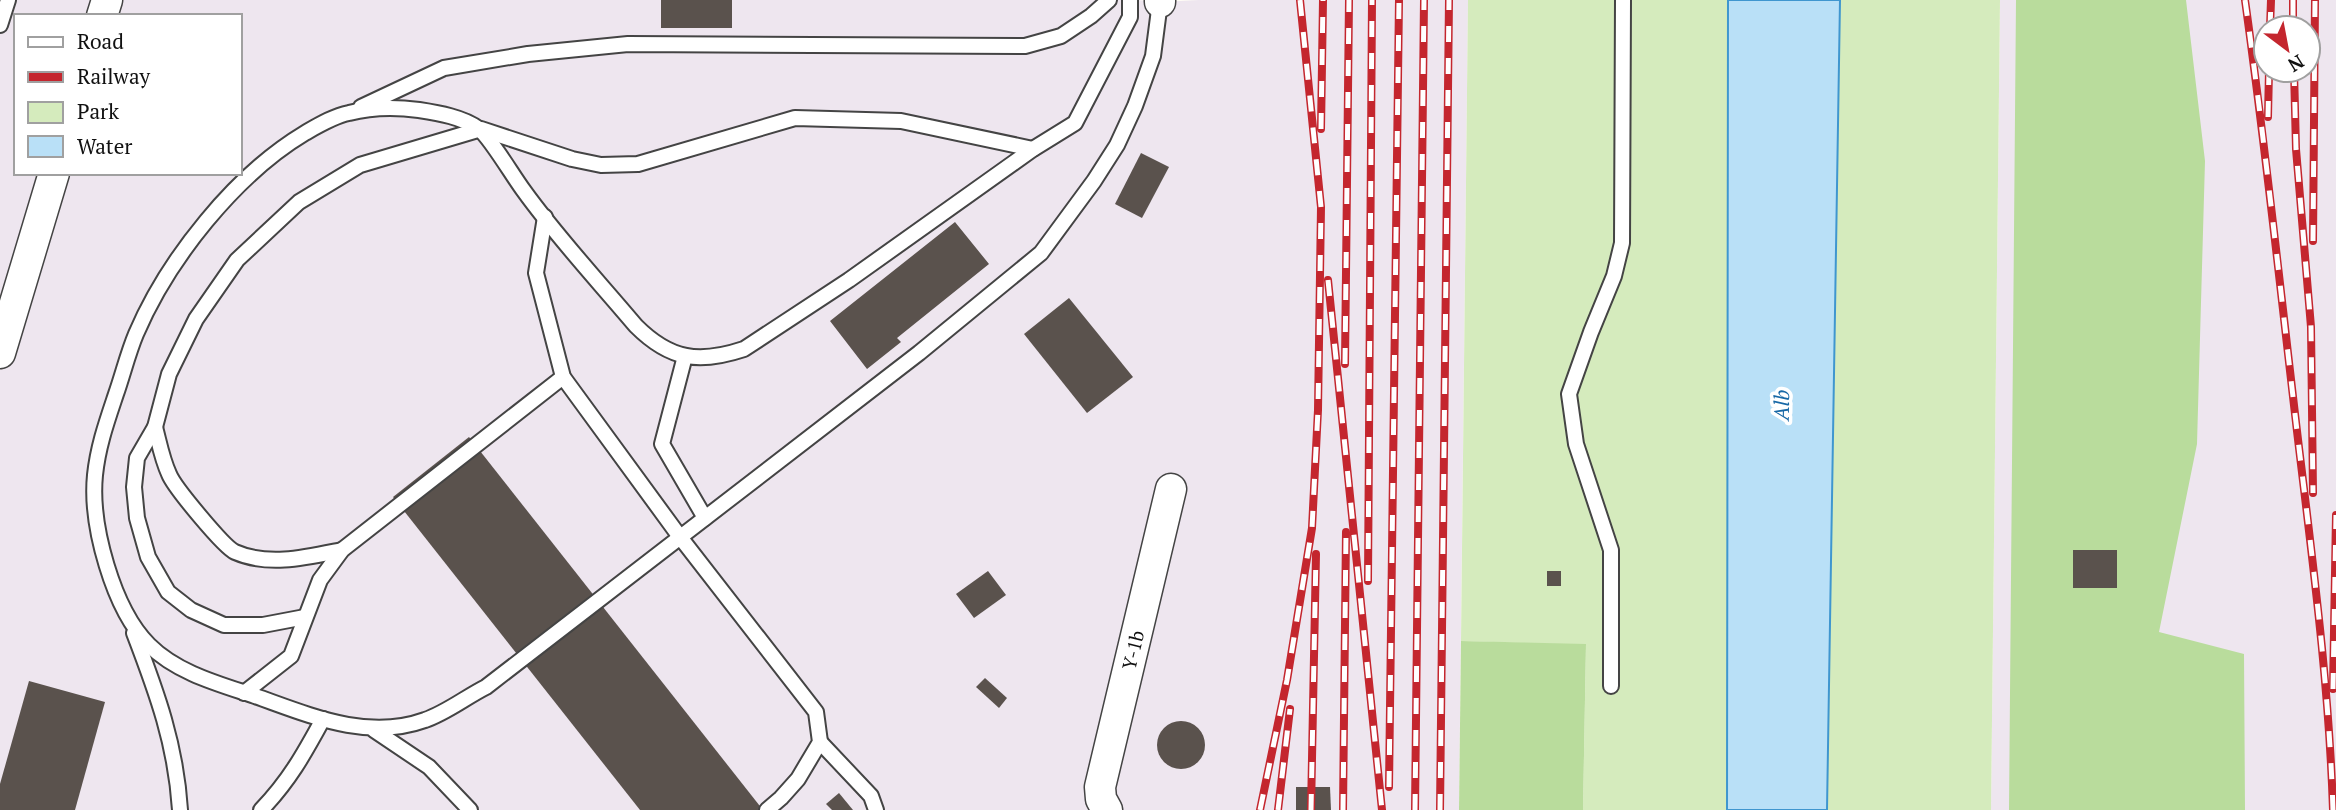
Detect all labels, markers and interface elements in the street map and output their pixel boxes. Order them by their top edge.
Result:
legend [14,14,242,175]
north arrow [2252,14,2322,84]
text: Road [77,27,124,55]
text: N [2283,49,2309,79]
text: Railway [77,62,151,90]
text: Park [77,97,119,125]
text: Water [77,132,132,160]
water label: Alb [1767,389,1795,423]
street label: Y-1b [1116,628,1149,672]

